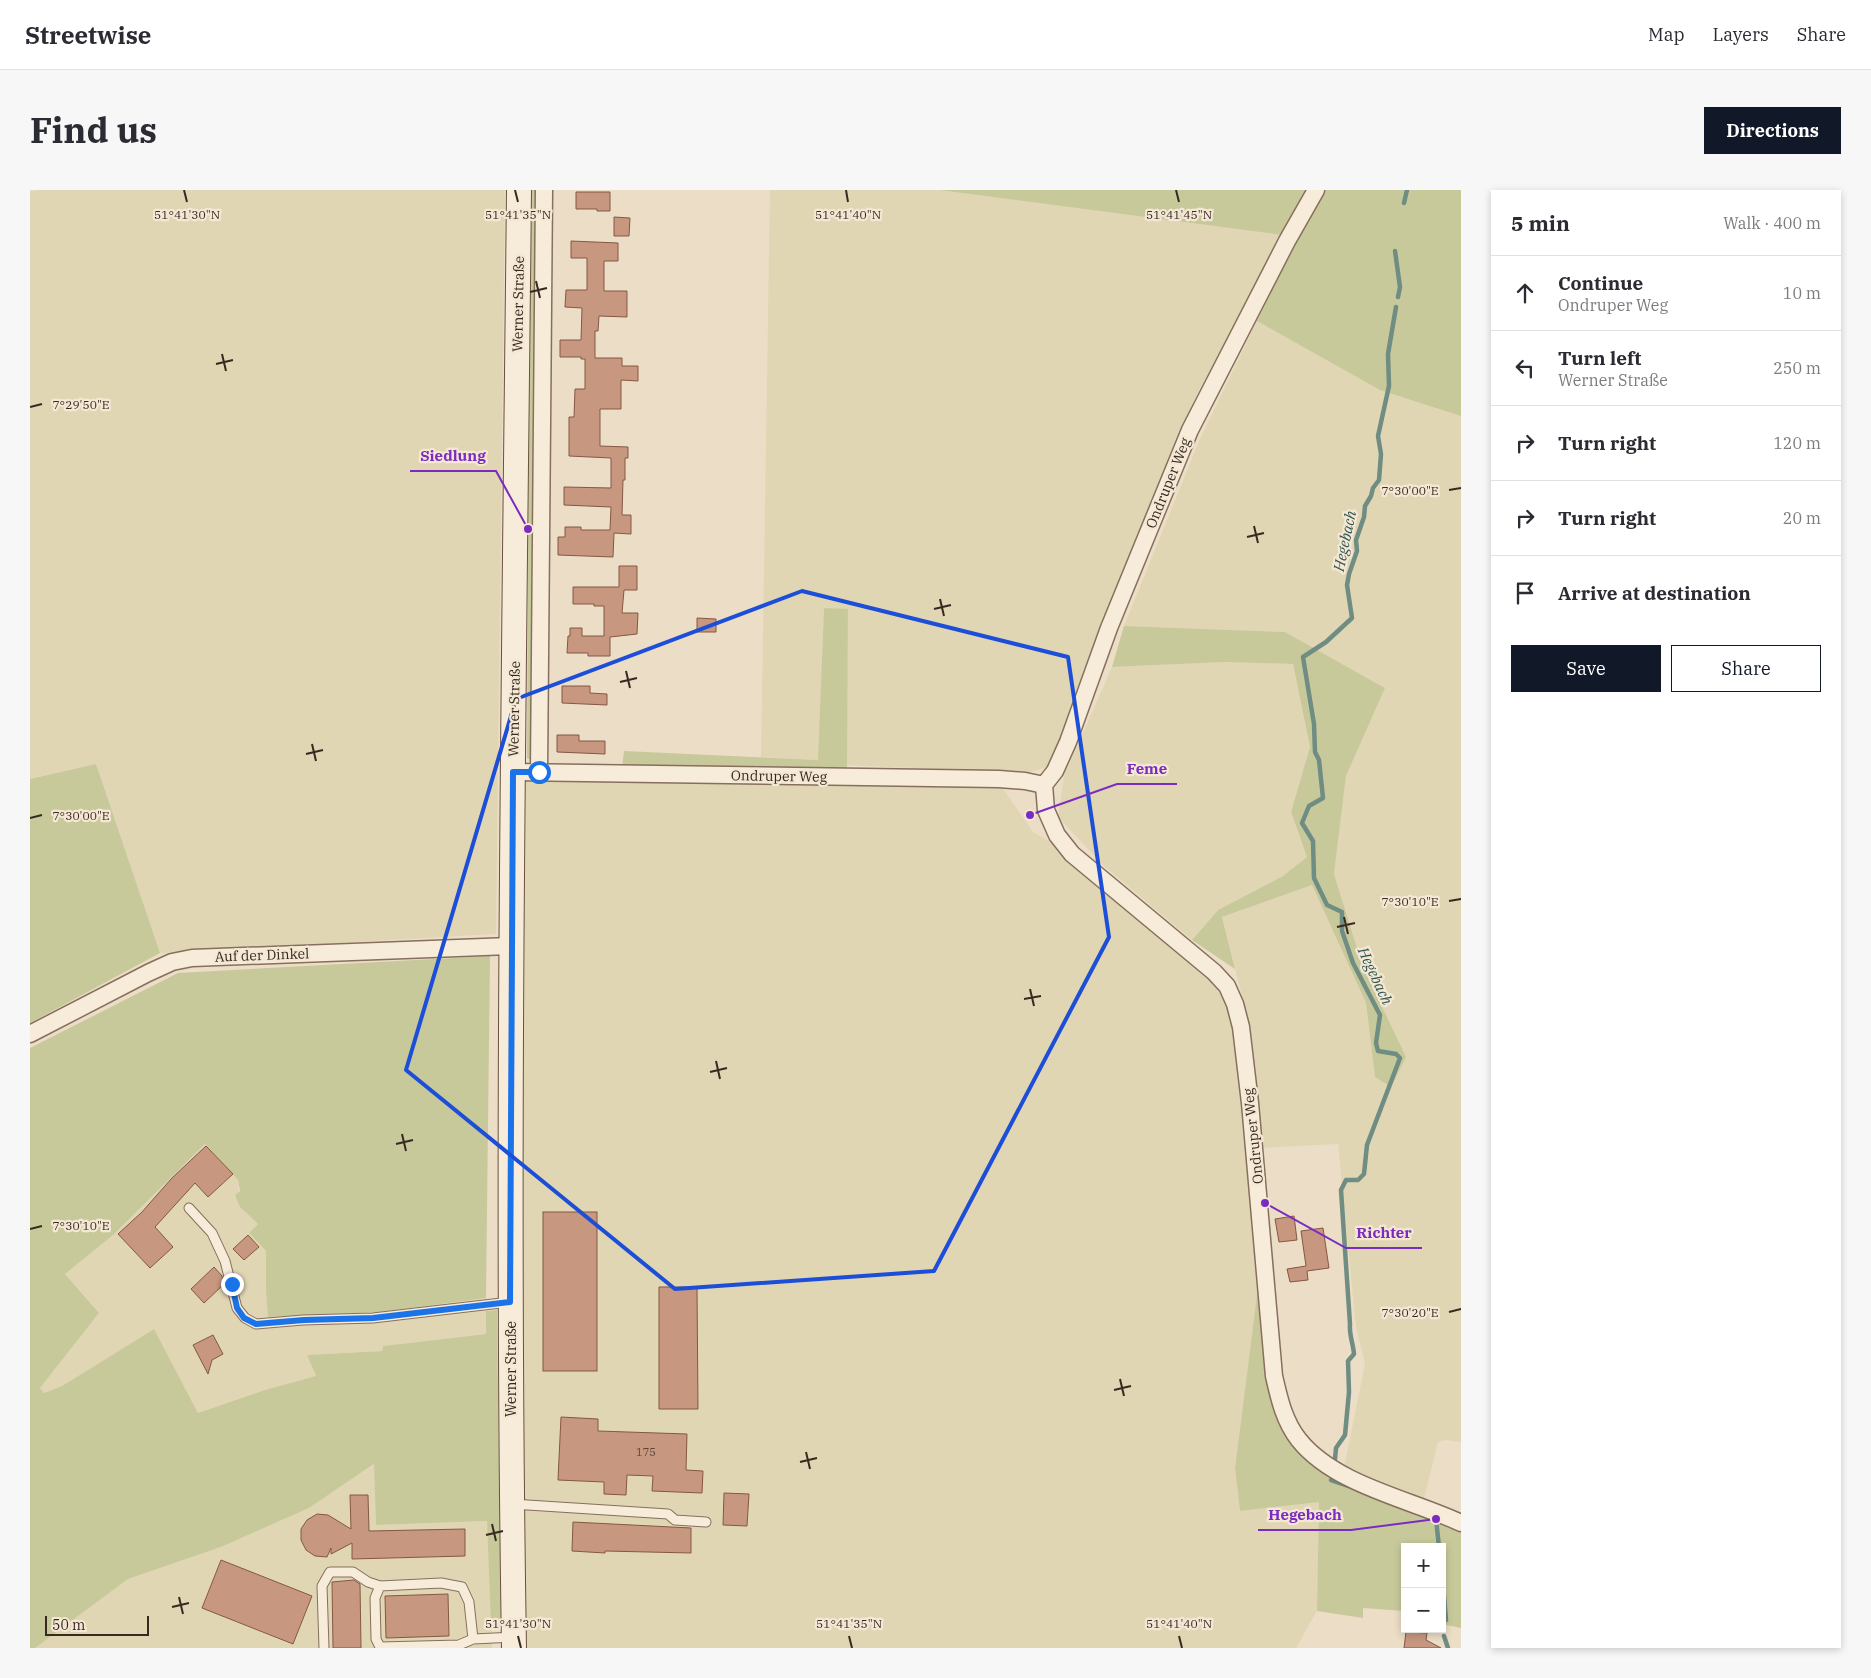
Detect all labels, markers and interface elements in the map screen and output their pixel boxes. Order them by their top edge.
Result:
text: Streetwise [25,19,151,51]
text: Map [1648,23,1685,46]
text: Layers [1713,23,1769,46]
text: Share [1797,23,1846,46]
text: Find us [30,107,157,153]
button: Directions [1704,107,1841,154]
text: 51°41'30"N [154,207,220,222]
text: 51°41'35"N [485,207,551,222]
text: 51°41'40"N [815,207,881,222]
text: 51°41'45"N [1146,207,1212,222]
text: 5 min [1511,209,1570,237]
text: Walk · 400 m [1723,213,1821,233]
street label: Werner Straße [508,256,528,352]
text: Continue [1558,271,1643,295]
icon: ahead [1511,279,1539,307]
text: 10 m [1783,283,1821,303]
text: Ondruper Weg [1558,295,1668,315]
text: Turn left [1558,346,1641,370]
icon: left [1511,354,1539,382]
text: 250 m [1773,358,1821,378]
text: Werner Straße [1558,370,1668,390]
text: 7°29'50"E [52,397,110,412]
icon: right [1511,429,1539,457]
text: Turn right [1558,431,1656,455]
text: 120 m [1773,433,1821,453]
street label: Ondruper Weg [1142,435,1195,531]
callout: Siedlung [410,441,496,471]
text: Siedlung [420,446,486,465]
text: 7°30'00"E [1381,483,1439,498]
icon: right [1511,504,1539,532]
text: Turn right [1558,506,1656,530]
water label: Hegebach [1329,508,1360,574]
text: 20 m [1783,508,1821,528]
icon: arrive [1511,579,1539,607]
text: Arrive at destination [1558,581,1751,605]
button: Save [1511,645,1661,692]
button: Share [1671,645,1821,692]
street label: Werner Straße [504,661,524,757]
callout: Feme [1117,754,1177,784]
text: Feme [1127,759,1167,778]
route start [528,761,551,784]
street label: Ondruper Weg [731,766,828,786]
text: 7°30'00"E [52,808,110,823]
text: 7°30'10"E [1381,894,1439,909]
water label: Hegebach [1353,943,1397,1008]
street label: Auf der Dinkel [215,944,309,966]
street label: Ondruper Weg [1239,1087,1267,1185]
text: 7°30'10"E [52,1218,110,1233]
callout: Richter [1346,1218,1422,1248]
text: Richter [1356,1223,1412,1242]
route end [221,1273,244,1296]
text: 7°30'20"E [1381,1305,1439,1320]
street label: Werner Straße [502,1321,520,1417]
house number: 175 [636,1445,656,1459]
callout: Hegebach [1258,1500,1351,1530]
text: Hegebach [1268,1505,1342,1524]
map controls [1401,1543,1446,1633]
button: + [1401,1543,1446,1588]
button: − [1401,1588,1446,1633]
scale bar [45,1613,149,1636]
text: 50 m [52,1616,85,1634]
text: 51°41'30"N [485,1616,551,1631]
text: 51°41'35"N [816,1616,882,1631]
text: 51°41'40"N [1146,1616,1212,1631]

